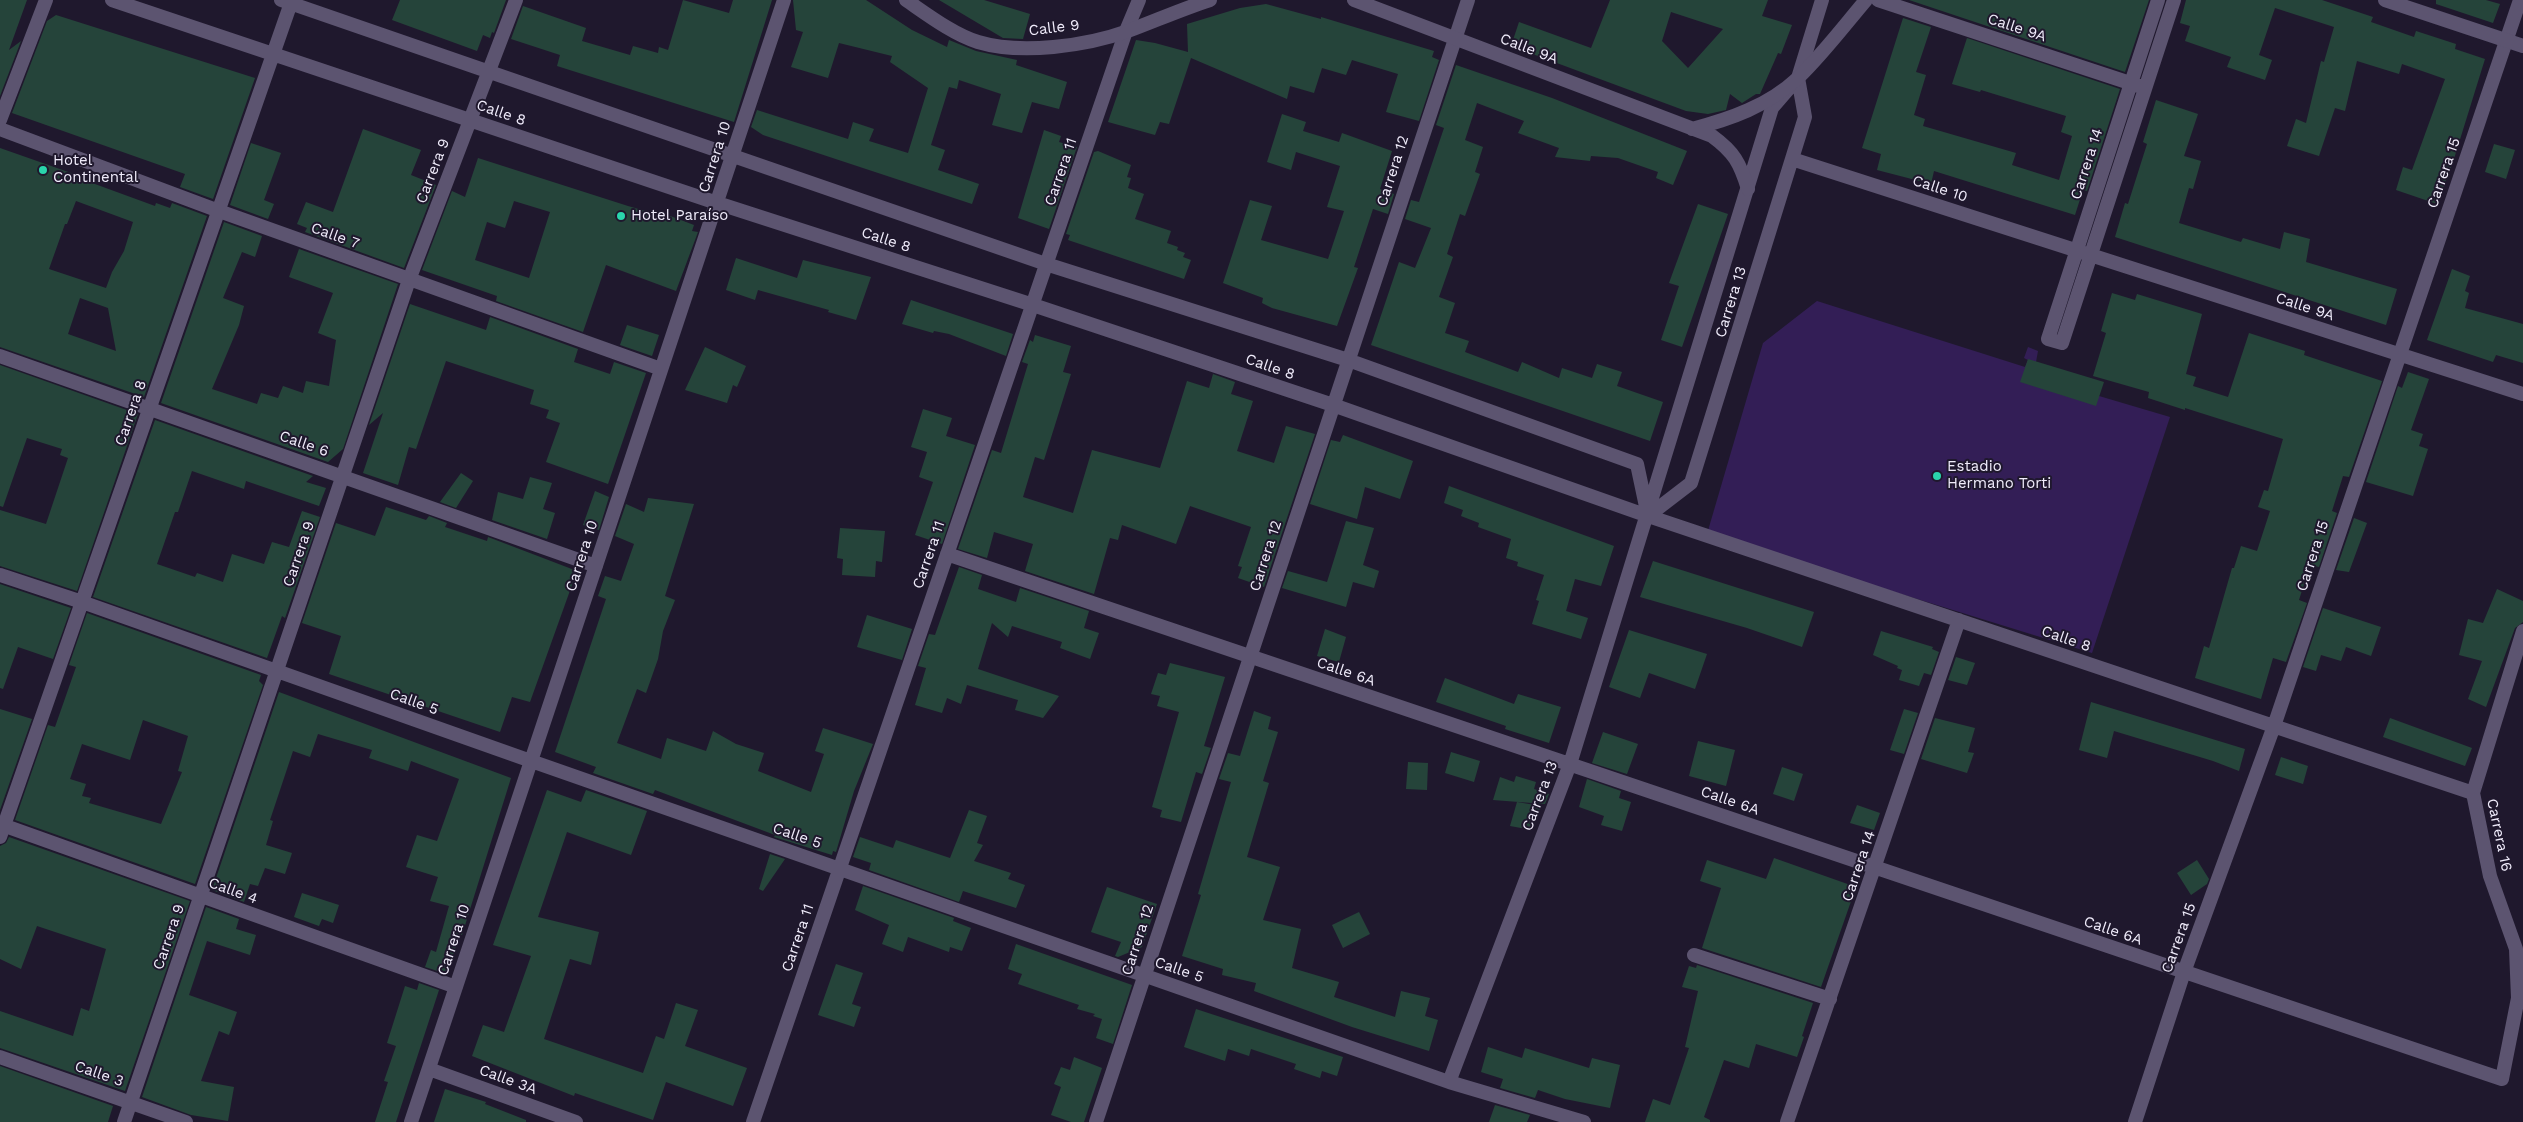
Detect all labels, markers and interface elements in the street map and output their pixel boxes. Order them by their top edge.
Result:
street label: Calle 9A [1985,10,2049,46]
street label: Calle 9 [1028,16,1080,40]
street label: Calle 9A [1497,30,1561,68]
street label: Calle 8 [474,96,528,130]
street label: Carrera 10 [695,119,735,195]
street label: Carrera 14 [2067,126,2107,202]
street label: Carrera 12 [1373,133,1413,209]
street label: Carrera 15 [2424,135,2464,211]
street label: Carrera 9 [412,136,454,206]
street label: Carrera 11 [1041,136,1081,208]
place label: Hotel Continental [53,152,138,187]
marker: Hotel Continental [37,164,49,176]
street label: Calle 10 [1910,172,1970,206]
place label: Hotel Paraíso [631,207,728,225]
marker: Hotel Paraíso [615,210,627,222]
street label: Calle 7 [308,219,362,253]
street label: Calle 8 [859,224,913,256]
street label: Carrera 13 [1712,264,1750,340]
street label: Calle 9A [2273,289,2337,325]
street label: Calle 8 [1243,350,1297,384]
street label: Carrera 8 [111,378,151,448]
street label: Calle 6 [277,427,331,461]
place label: Estadio Hermano Torti [1947,458,2051,493]
marker: Estadio Hermano Torti [1931,470,1943,482]
street label: Carrera 10 [562,518,602,594]
street label: Carrera 12 [1246,518,1286,594]
street label: Carrera 15 [2293,518,2333,594]
street label: Carrera 9 [279,519,319,589]
street label: Carrera 11 [909,519,949,591]
street label: Calle 8 [2039,622,2093,656]
street label: Calle 6A [1314,654,1378,690]
street label: Calle 5 [387,685,441,719]
street label: Carrera 13 [1518,758,1562,834]
street label: Calle 6A [1698,783,1762,819]
street label: Carrera 16 [2483,797,2515,873]
street label: Calle 5 [770,819,824,853]
street label: Carrera 14 [1838,828,1880,904]
street label: Calle 4 [206,874,260,908]
street label: Carrera 15 [2158,900,2200,976]
street label: Carrera 9 [149,902,189,972]
street label: Carrera 10 [434,902,474,978]
street label: Carrera 11 [778,902,818,974]
street label: Carrera 12 [1118,902,1158,978]
street label: Calle 6A [2081,913,2145,949]
street label: Calle 5 [1152,953,1206,987]
street label: Calle 3 [72,1057,126,1091]
street label: Calle 3A [477,1061,539,1099]

